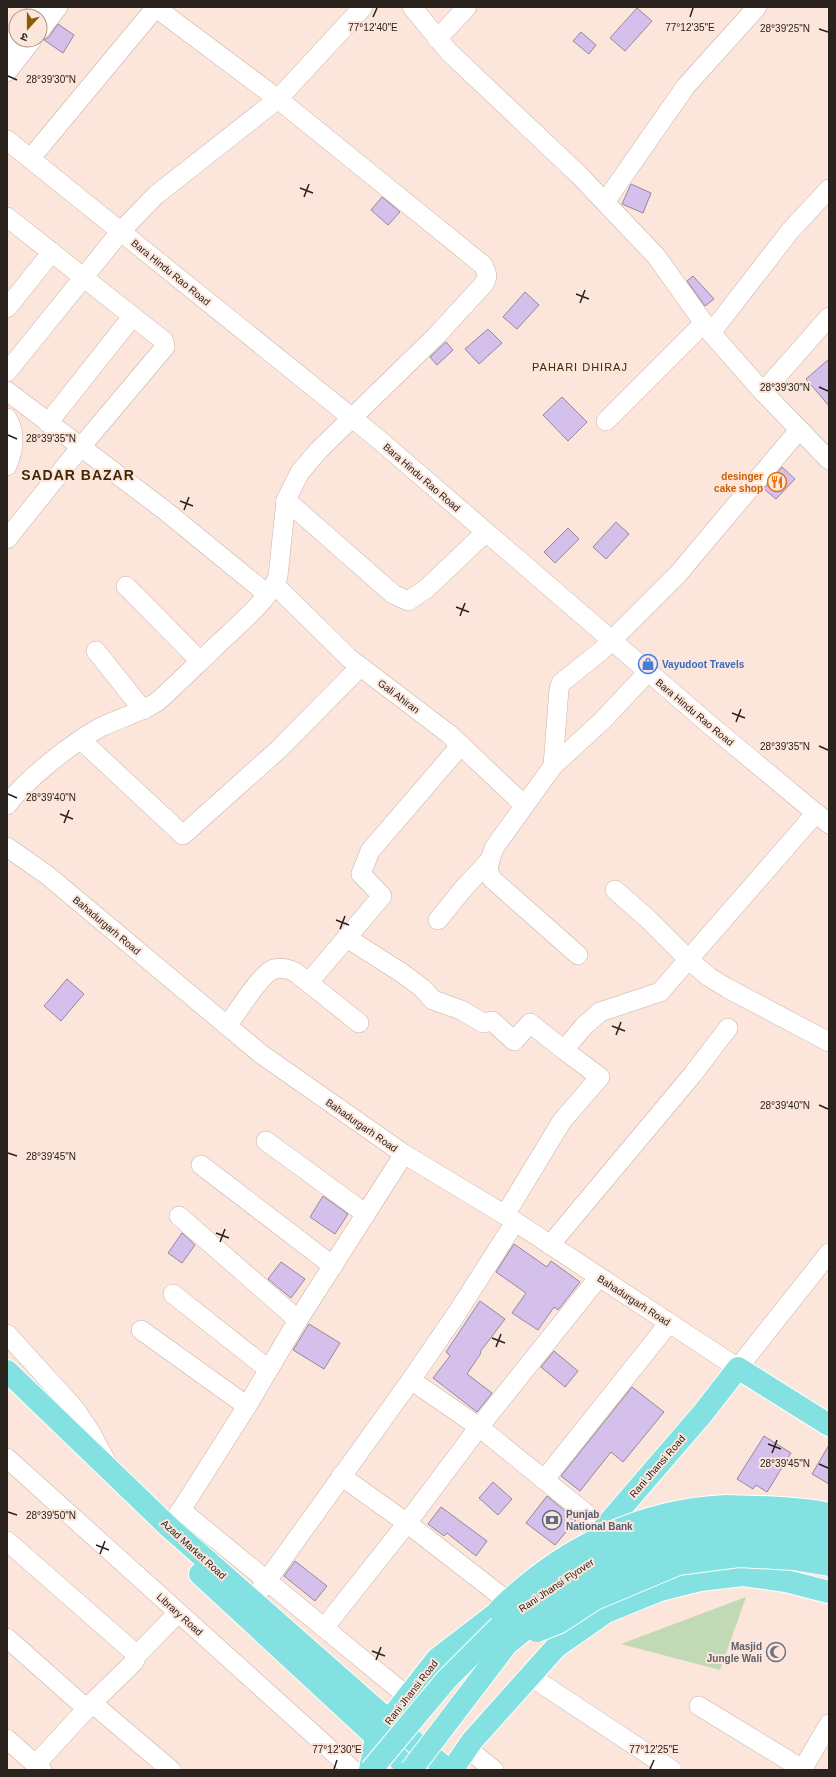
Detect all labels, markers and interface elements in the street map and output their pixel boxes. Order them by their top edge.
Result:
north arrow [8,8,48,48]
text: 77°12'40"E [348,22,398,33]
text: 77°12'35"E [665,22,715,33]
text: 28°39'25"N [760,23,810,34]
text: उ [19,30,30,44]
text: 28°39'30"N [26,74,76,85]
street label: Bara Hindu Rao Road [129,237,212,307]
district label: PAHARI DHIRAJ [532,361,628,373]
text: 28°39'30"N [760,382,810,393]
text: 28°39'35"N [26,433,76,444]
street label: Bara Hindu Rao Road [381,441,462,514]
district label: SADAR BAZAR [21,467,135,483]
place label: desinger cake shop [714,471,763,494]
restaurant icon: desinger cake shop [766,471,788,493]
shop icon: Vayudoot Travels [637,653,659,675]
place label: Vayudoot Travels [662,659,745,670]
street label: Gali Ahiran [376,677,422,716]
street label: Bara Hindu Rao Road [654,677,736,748]
text: 28°39'35"N [760,741,810,752]
text: 28°39'40"N [26,792,76,803]
street label: Bahadurgarh Road [71,894,143,957]
street label: Bahadurgarh Road [324,1097,399,1154]
text: 28°39'40"N [760,1100,810,1111]
text: 28°39'45"N [26,1151,76,1162]
street label: Bahadurgarh Road [595,1273,672,1328]
street label: Rani Jhansi Road [627,1433,687,1500]
text: 28°39'45"N [760,1458,810,1469]
bank icon: Punjab National Bank [541,1509,563,1531]
place label: Punjab National Bank [566,1509,633,1532]
text: 28°39'50"N [26,1510,76,1521]
street label: Azad Market Road [159,1518,228,1581]
street label: Rani Jhansi Flyover [517,1556,596,1615]
street label: Library Road [155,1591,205,1638]
place label: Masjid Jungle Wali [707,1641,762,1664]
mosque icon: Masjid Jungle Wali [765,1641,787,1663]
street label: Rani Jhansi Road [383,1658,440,1727]
text: 77°12'30"E [312,1744,362,1755]
text: 77°12'25"E [629,1744,679,1755]

